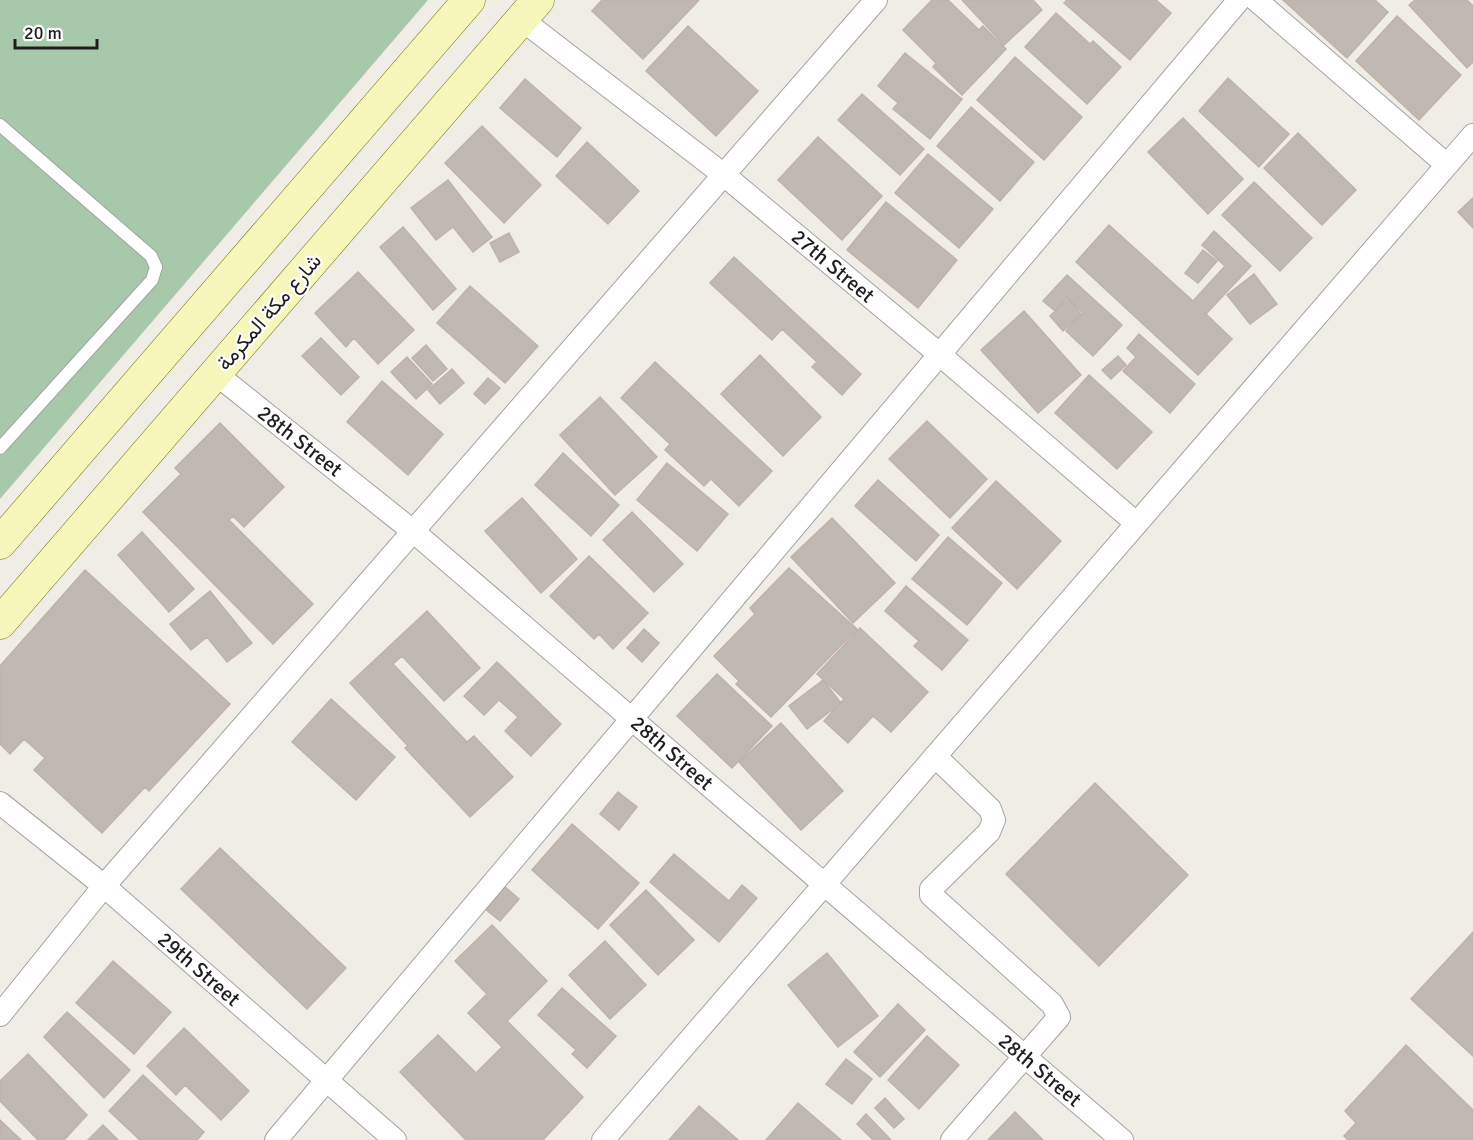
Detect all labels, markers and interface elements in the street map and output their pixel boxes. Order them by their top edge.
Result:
scale bar [15,12,98,50]
text: 20 m [24,22,62,44]
street label: 27th Street [786,224,880,308]
street label: شارع مكة المكرمة [211,248,328,376]
street label: 28th Street [252,400,348,482]
street label: 28th Street [625,710,719,796]
street label: 29th Street [152,926,246,1012]
street label: 28th Street [993,1028,1087,1112]

